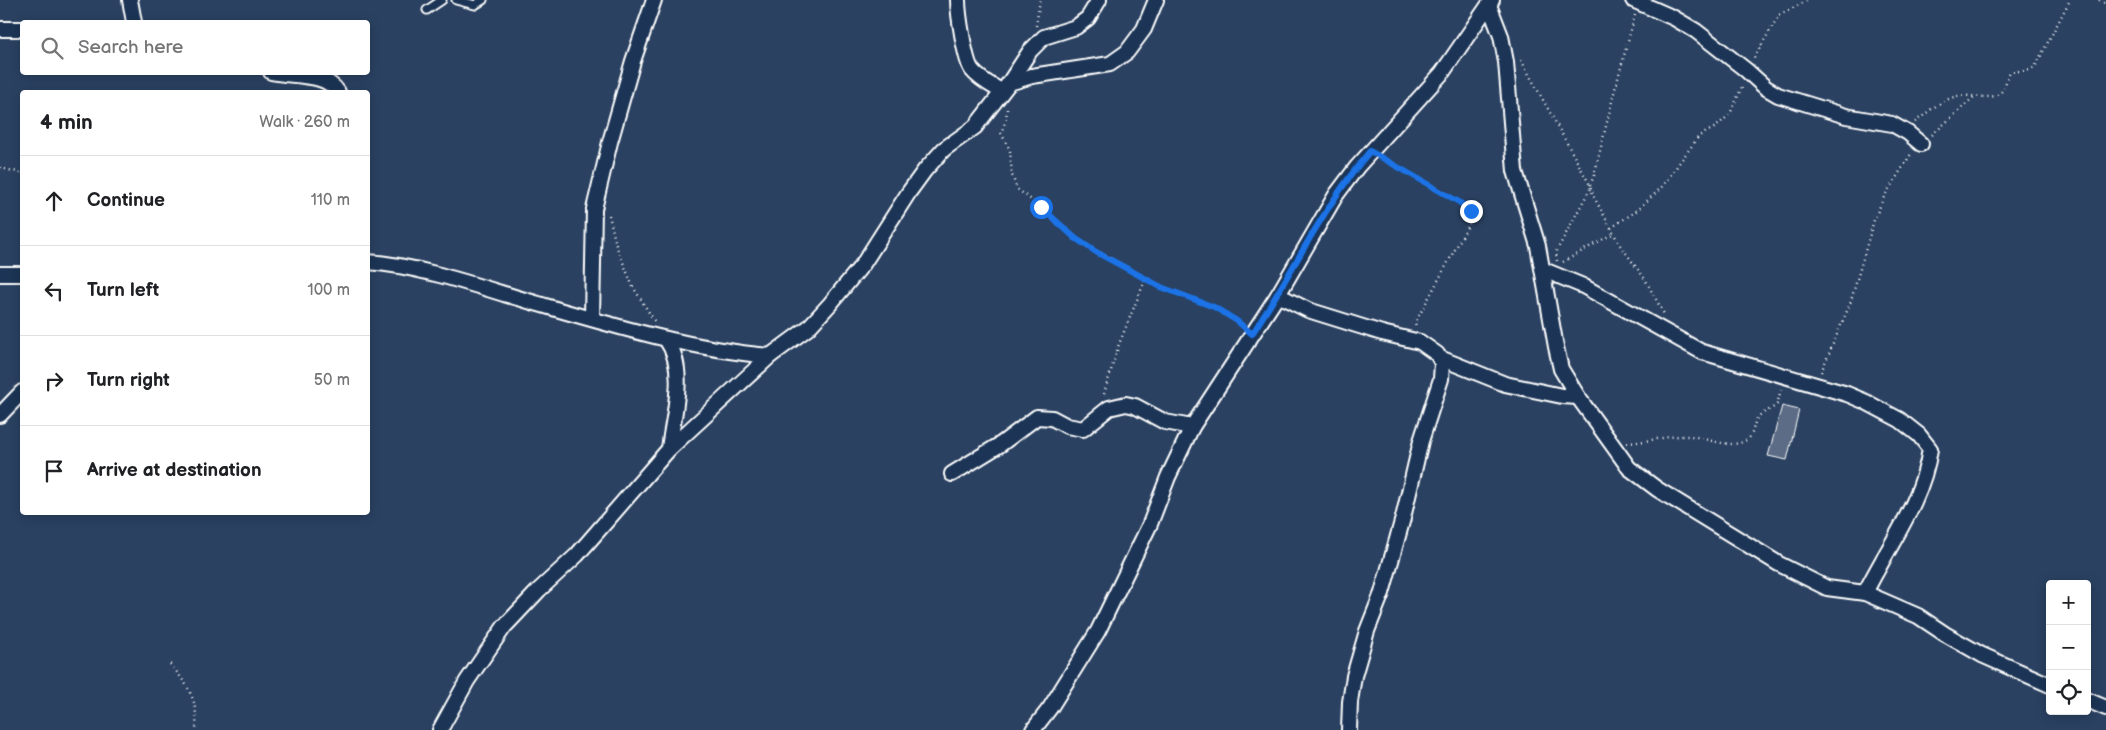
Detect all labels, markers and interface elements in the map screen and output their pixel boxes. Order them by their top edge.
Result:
search box [20,20,370,75]
icon: search [38,34,66,62]
text: Search here [78,36,183,59]
text: 4 min [40,110,93,135]
text: Walk · 260 m [259,113,350,132]
icon: ahead [40,187,68,215]
text: Continue [87,189,165,212]
text: 110 m [311,191,350,210]
route start [1030,196,1053,219]
route end [1460,200,1483,223]
icon: left [40,277,68,305]
text: Turn left [87,279,159,302]
text: 100 m [307,281,350,300]
icon: right [40,367,68,395]
text: Turn right [87,369,170,392]
text: 50 m [314,371,350,390]
icon: arrive [40,457,68,485]
text: Arrive at destination [87,459,262,482]
map controls [2046,580,2091,715]
button: + [2046,580,2091,625]
button: − [2046,625,2091,670]
button: locate [2046,670,2091,715]

